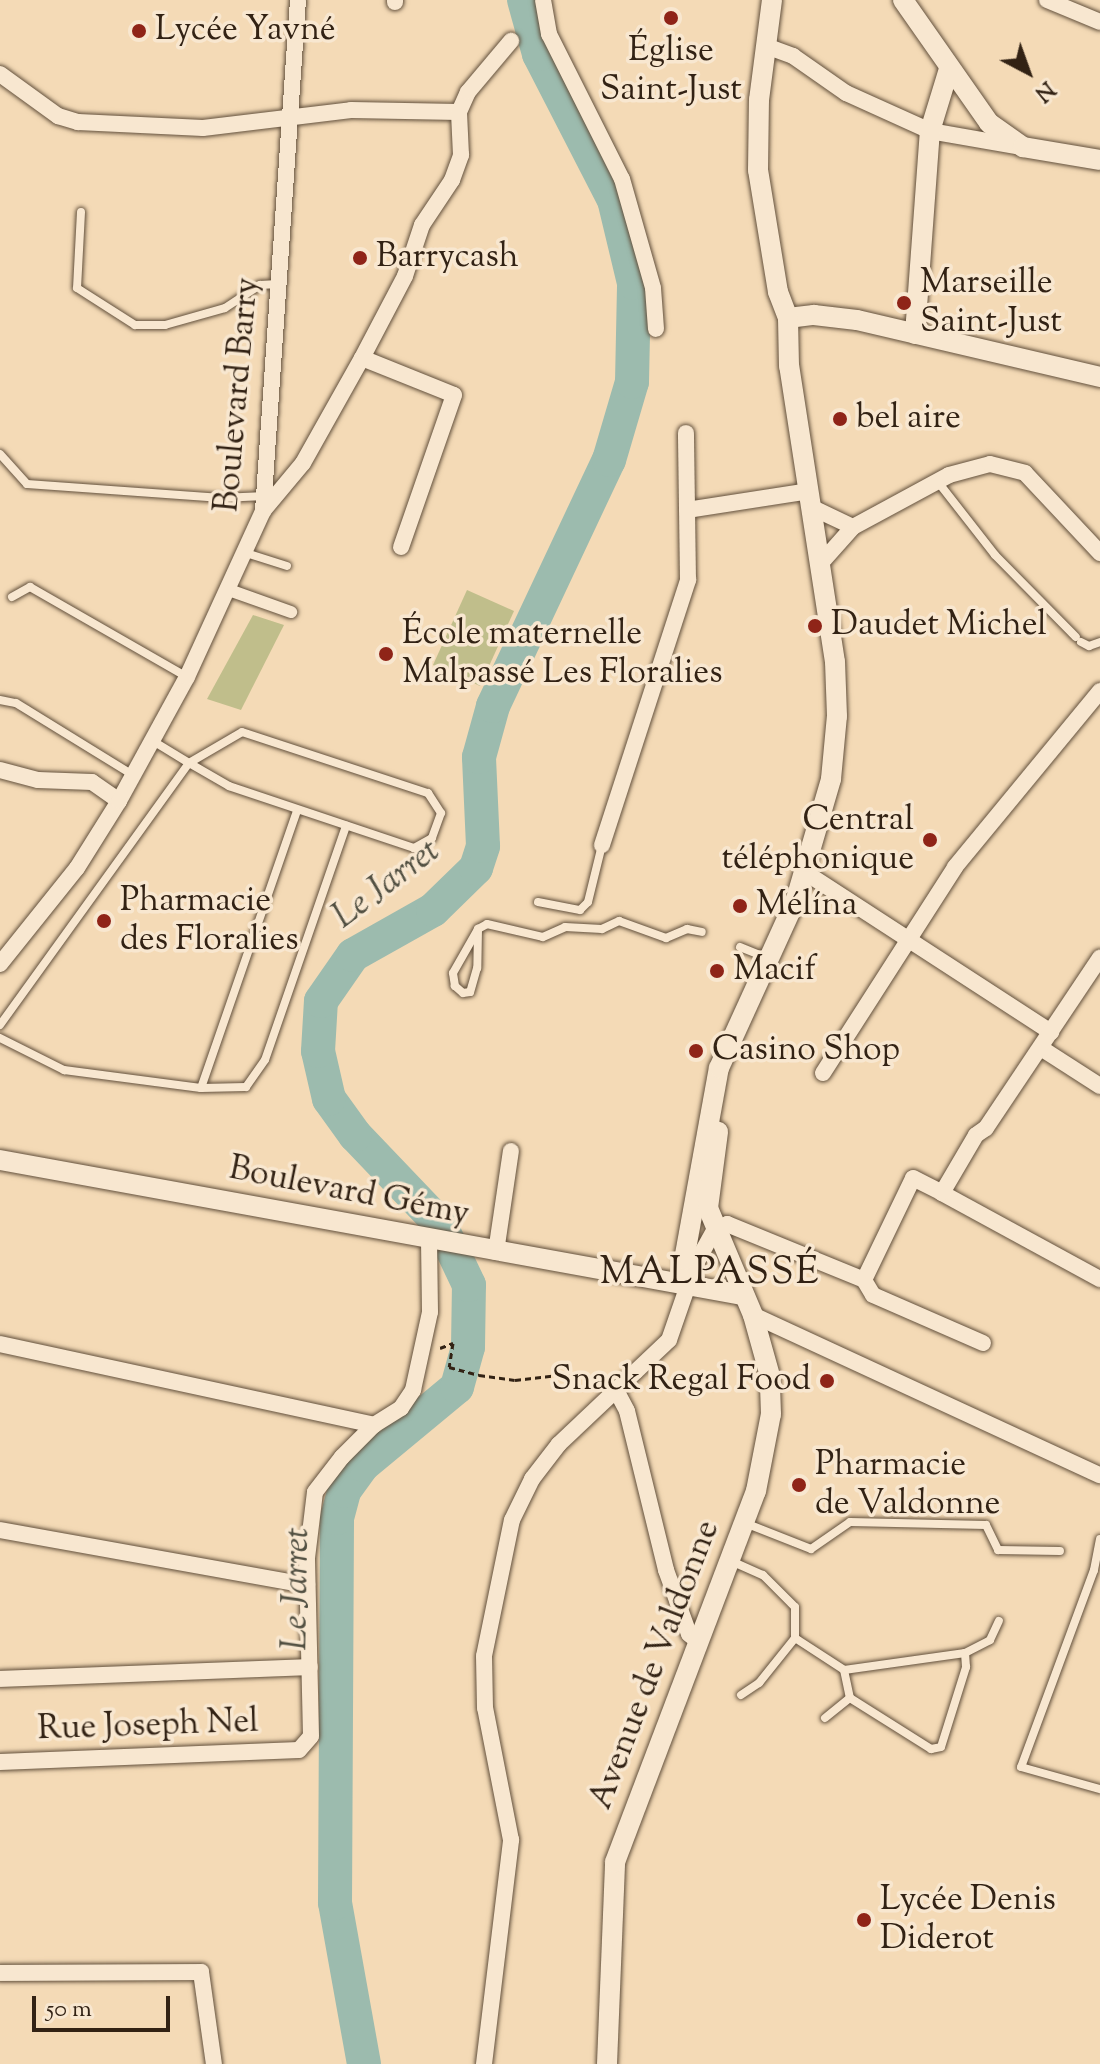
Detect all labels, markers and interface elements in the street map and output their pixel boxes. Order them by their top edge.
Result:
marker: Église Saint-Just [662,9,680,27]
place label: Lycée Yavné [155,11,336,51]
marker: Lycée Yavné [130,22,148,40]
place label: Église Saint-Just [600,31,742,110]
north arrow [988,32,1068,112]
text: N [1027,72,1061,108]
place label: Barrycash [376,238,519,278]
marker: Barrycash [351,249,369,267]
place label: Marseille Saint-Just [920,263,1062,342]
street label: Boulevard Barry [207,276,269,514]
marker: Marseille Saint-Just [895,294,913,312]
place label: bel aire [856,399,961,439]
marker: bel aire [831,410,849,428]
place label: Daudet Michel [831,606,1047,646]
place label: École maternelle Malpassé Les Floralies [402,614,723,694]
marker: Daudet Michel [806,617,824,635]
marker: École maternelle Malpassé Les Floralies [377,645,395,663]
place label: Central téléphonique [721,800,914,880]
water label: Le Jarret [325,831,449,939]
marker: Central téléphonique [921,831,939,849]
place label: Pharmacie des Floralies [120,881,298,960]
place label: Mélína [756,886,857,926]
marker: Mélína [731,897,749,915]
marker: Pharmacie des Floralies [95,912,113,930]
place label: Macif [733,951,816,991]
marker: Macif [708,962,726,980]
place label: Casino Shop [712,1031,900,1071]
marker: Casino Shop [687,1042,705,1060]
street label: Boulevard Gémy [225,1149,473,1235]
district label: MALPASSÉ [599,1252,821,1298]
place label: Snack Regal Food [551,1361,811,1401]
marker: Snack Regal Food [818,1372,836,1390]
place label: Pharmacie de Valdonne [815,1445,1000,1524]
marker: Pharmacie de Valdonne [790,1476,808,1494]
street label: Avenue de Valdonne [581,1515,729,1815]
water label: Le Jarret [275,1527,321,1651]
street label: Rue Joseph Nel [37,1702,259,1750]
place label: Lycée Denis Diderot [880,1880,1056,1960]
marker: Lycée Denis Diderot [855,1911,873,1929]
scale bar [36,1980,174,2030]
text: 50 m [46,1993,92,2027]

